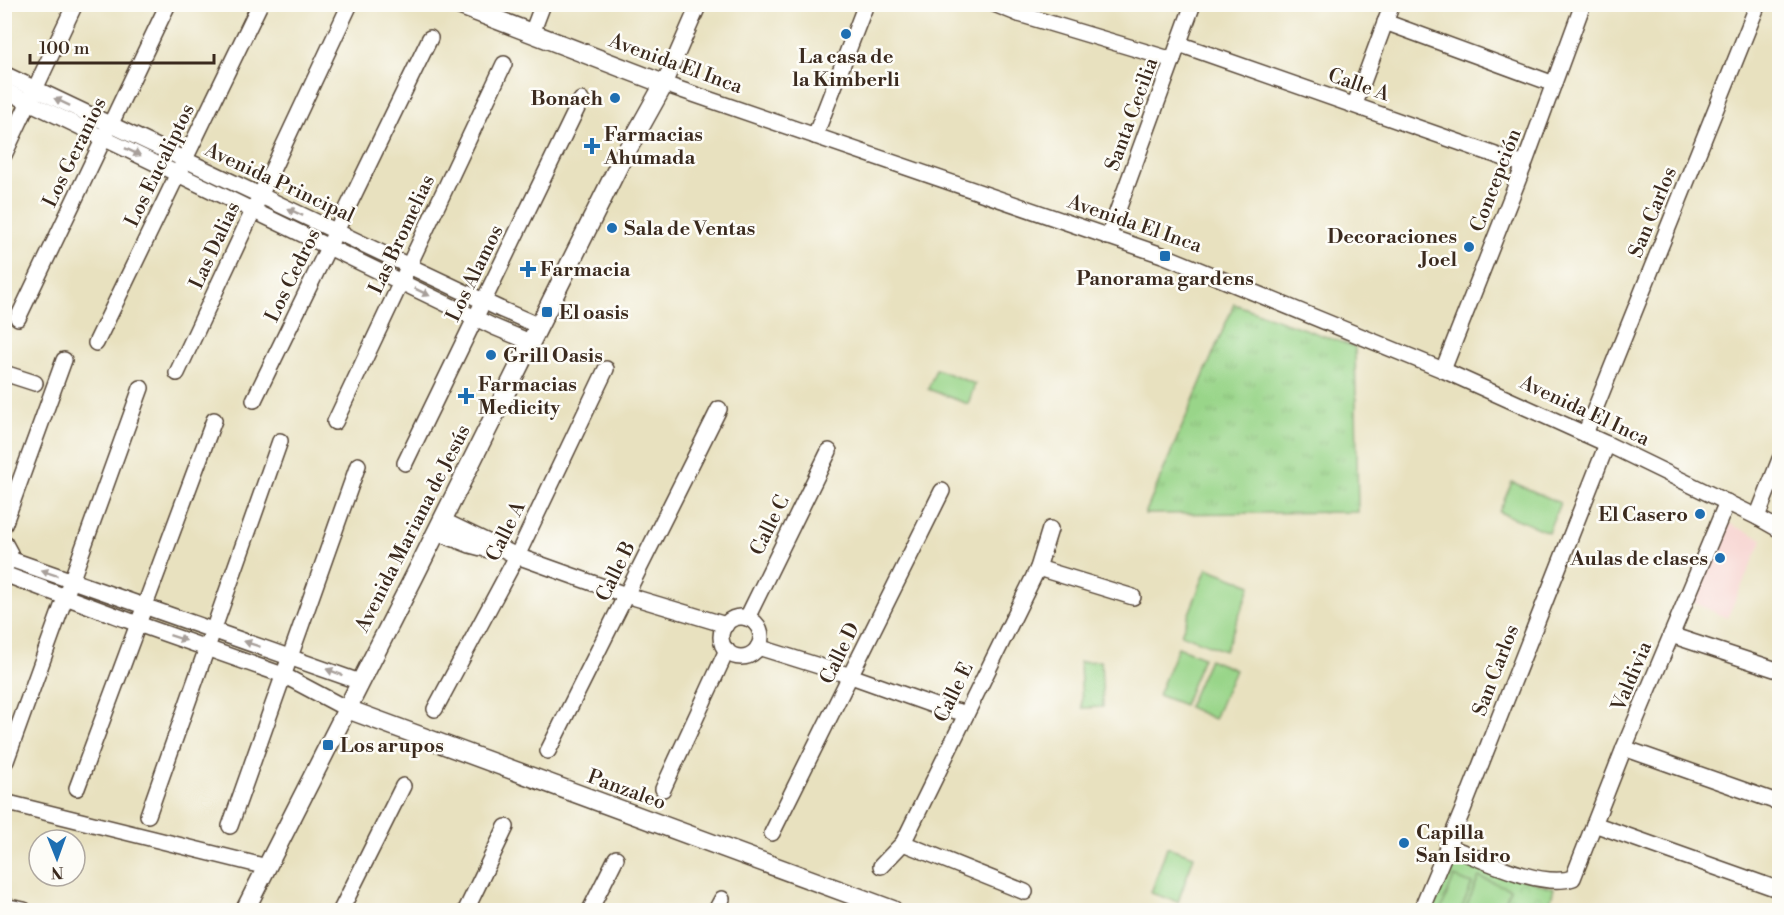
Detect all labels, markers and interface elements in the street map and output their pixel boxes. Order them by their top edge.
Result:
scale bar [30,27,214,65]
marker: La casa de la Kimberli [839,27,853,41]
street label: Avenida El Inca [604,28,746,100]
text: 100 m [39,37,90,60]
place label: La casa de la Kimberli [792,45,900,93]
street label: Santa Cecilia [1100,54,1165,174]
street label: Calle A [1324,63,1394,108]
place label: Bonach [530,87,604,112]
marker: Bonach [608,91,622,105]
street label: Los Geranios [38,94,113,212]
one-way arrow [53,97,71,107]
street label: Los Eucaliptos [120,100,201,231]
place label: Farmacias Ahumada [603,123,703,171]
street label: Concepción [1465,125,1528,236]
street label: Avenida Principal [200,137,358,229]
marker: Farmacias Ahumada [585,139,599,153]
one-way arrow [124,147,141,156]
street label: San Carlos [1624,163,1683,262]
street label: Las Bromelias [364,171,441,298]
street label: Avenida El Inca [1063,189,1206,259]
street label: Las Dalias [184,198,246,293]
one-way arrow [287,207,304,217]
place label: Sala de Ventas [624,217,755,242]
street label: Los Alamos [441,221,510,326]
marker: Sala de Ventas [605,221,619,235]
street label: Los Cedros [260,225,327,327]
place label: Decoraciones Joel [1327,225,1457,273]
marker: Decoraciones Joel [1462,240,1476,254]
marker: Panorama gardens [1158,249,1172,263]
place label: Farmacia [540,258,630,283]
marker: Farmacia [521,262,535,276]
place label: Panorama gardens [1076,267,1254,292]
one-way arrow [413,287,430,296]
place label: El oasis [559,301,629,326]
marker: El oasis [540,305,554,319]
place label: Grill Oasis [503,344,603,369]
marker: Grill Oasis [484,348,498,362]
street label: Avenida El Inca [1515,370,1654,453]
place label: Farmacias Medicity [478,373,577,421]
marker: Farmacias Medicity [459,389,473,403]
street label: Avenida Mariana de Jesús [350,421,477,637]
street label: Calle C [745,492,796,560]
street label: Calle A [481,496,532,566]
place label: El Casero [1598,503,1688,528]
marker: El Casero [1693,507,1707,521]
street label: Calle B [591,537,642,606]
place label: Aulas de clases [1569,547,1708,572]
marker: Aulas de clases [1713,551,1727,565]
one-way arrow [39,567,57,577]
street label: Calle D [815,619,866,689]
street label: San Carlos [1468,621,1525,720]
one-way arrow [169,633,187,643]
street label: Valdivia [1606,637,1659,716]
one-way arrow [243,639,261,649]
street label: Calle E [929,659,980,727]
one-way arrow [325,667,343,677]
place label: Los arupos [340,734,444,759]
marker: Los arupos [321,738,335,752]
street label: Panzaleo [584,765,669,816]
place label: Capilla San Isidro [1416,821,1511,869]
north arrow [27,828,87,888]
marker: Capilla San Isidro [1397,836,1411,850]
text: N [50,862,64,882]

